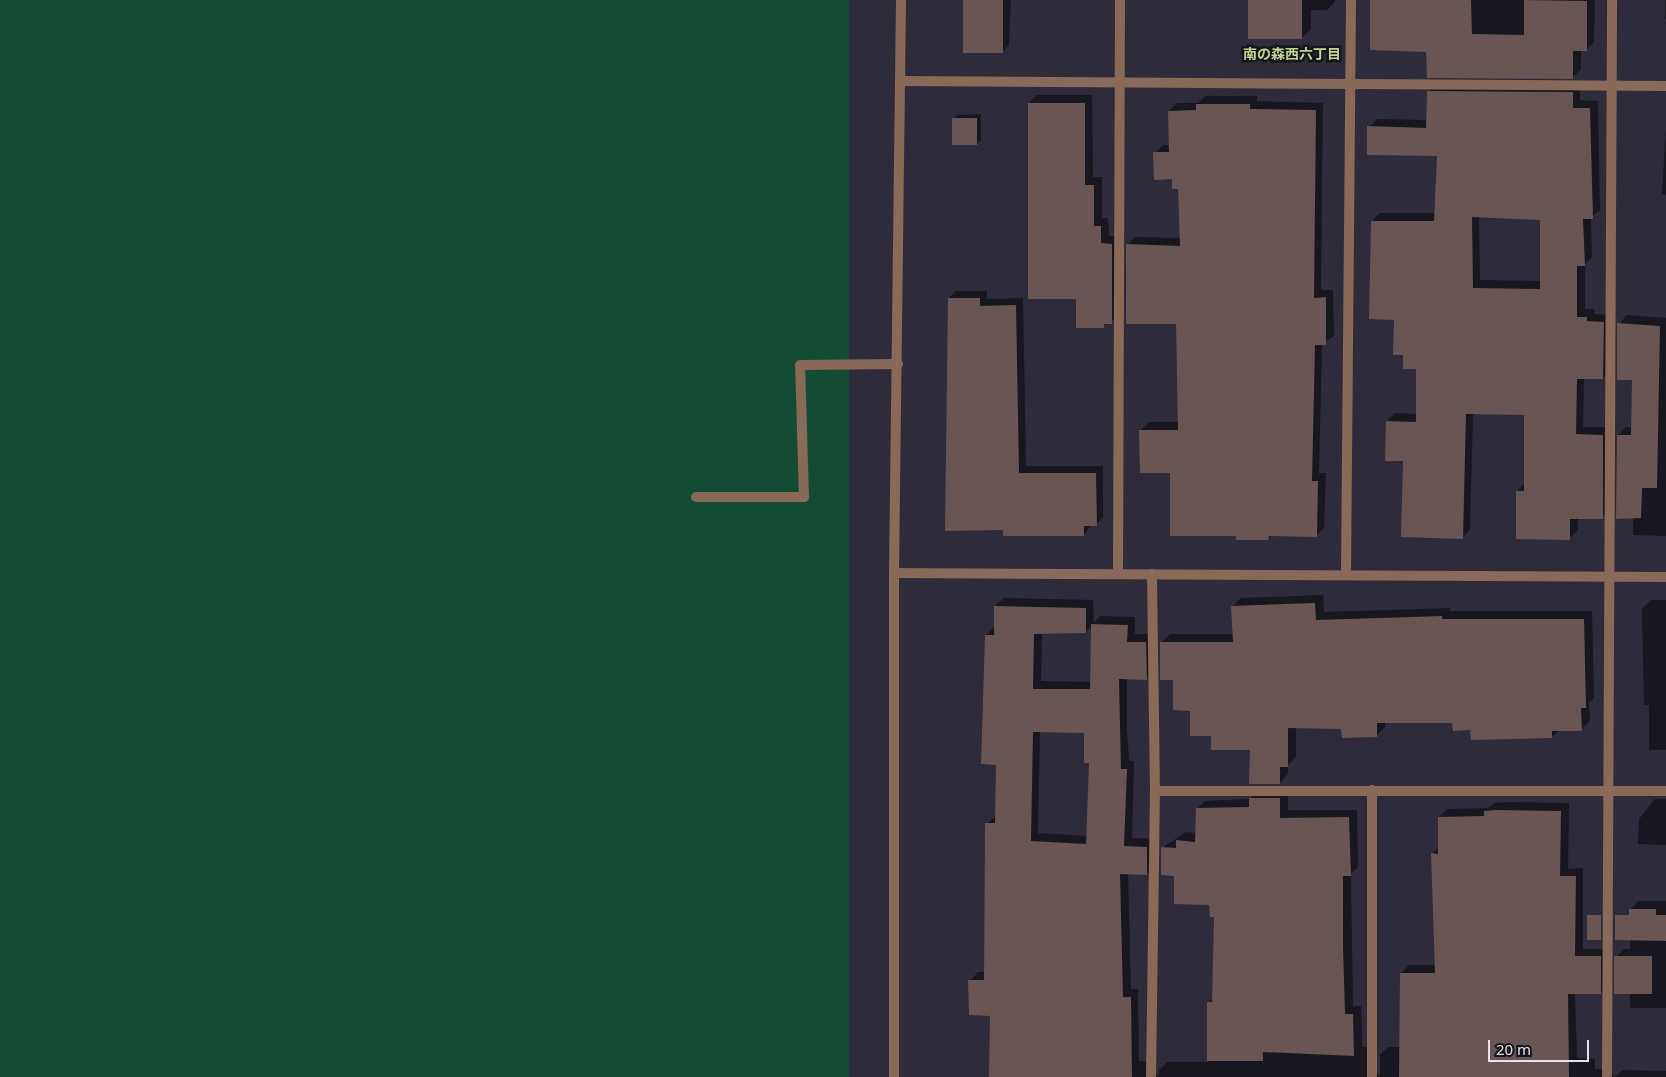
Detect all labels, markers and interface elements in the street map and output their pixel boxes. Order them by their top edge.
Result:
district label: 南の森西六丁目 [1243,46,1341,62]
scale bar [1491,1030,1592,1062]
text: 20 m [1496,1039,1531,1059]

